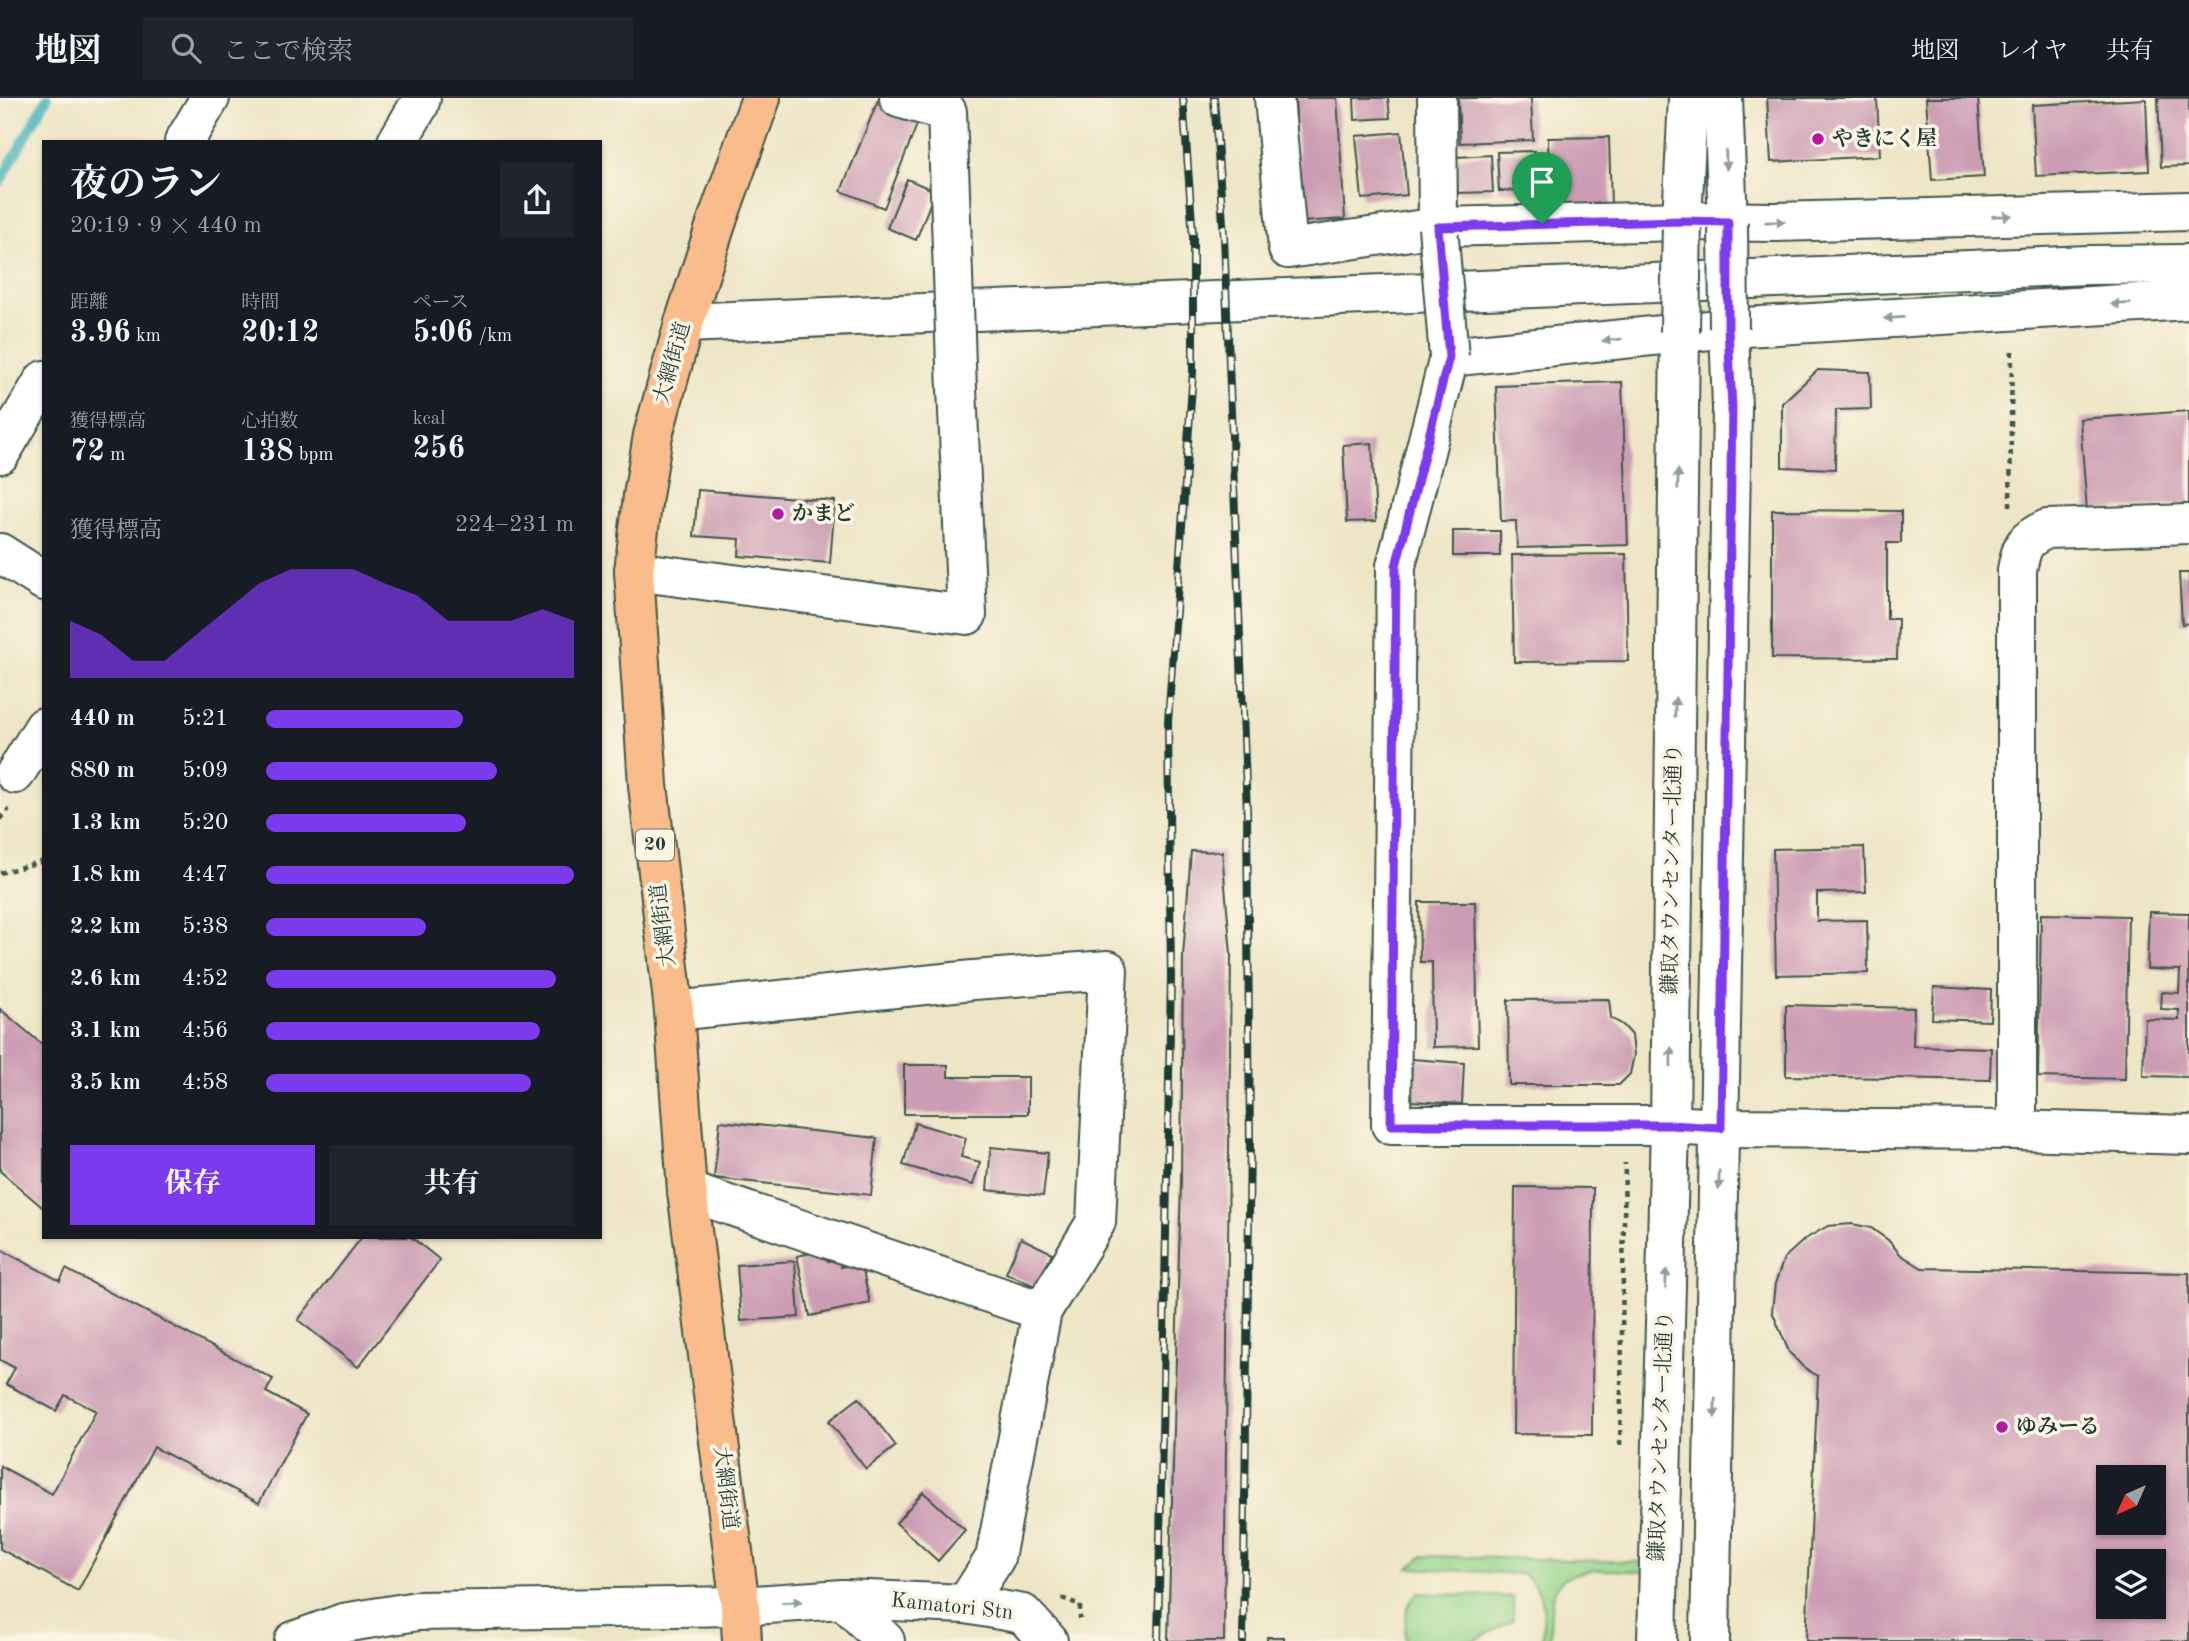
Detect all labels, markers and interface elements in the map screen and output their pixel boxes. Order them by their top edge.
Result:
search box [143,17,633,80]
icon: search [167,29,205,67]
text: 地図 [35,36,101,69]
text: ここで検索 [223,39,353,65]
text: 地図 [1911,40,1959,64]
text: レイヤ [1997,40,2068,64]
text: 共有 [2106,40,2154,64]
place label: やきにく屋 [1832,127,1937,150]
marker: やきにく屋 [1810,131,1826,147]
one-way arrow [1720,149,1731,171]
pin [1512,152,1572,224]
button: share [500,163,574,237]
icon: arrive [1523,163,1561,201]
text: 夜のラン [70,167,222,205]
one-way arrow [1991,210,2013,221]
text: 20:19 · 9 × 440 m [70,214,262,237]
one-way arrow [1764,216,1786,227]
text: 距離 [70,294,108,313]
text: 時間 [241,294,279,313]
text: ペース [413,294,469,313]
one-way arrow [2110,299,2132,310]
one-way arrow [1883,313,1905,324]
text: 3.96 [70,318,131,348]
text: 20:12 [241,318,319,348]
text: 5:06 [413,318,473,348]
street label: 大網街道 [649,319,695,406]
text: km [131,327,161,346]
text: /km [473,327,512,346]
one-way arrow [1601,334,1623,345]
text: kcal [413,410,445,429]
text: 獲得標高 [70,413,146,432]
text: 心拍数 [241,413,298,432]
text: 256 [413,434,465,464]
text: 72 [70,437,105,467]
text: 138 [241,437,294,467]
text: m [105,446,125,465]
text: bpm [294,446,334,465]
one-way arrow [1672,468,1684,490]
place label: かまど [792,502,855,525]
marker: かまど [770,506,786,522]
text: 224–231 m [455,513,574,536]
text: 獲得標高 [70,519,162,542]
one-way arrow [1669,695,1681,717]
text: 440 m [70,707,135,730]
text: 5:21 [182,707,228,730]
street label: 鎌取タウンセンター北通り [1658,743,1686,995]
text: 880 m [70,759,135,782]
text: 5:09 [182,759,228,782]
text: 1.3 km [70,811,141,834]
text: 5:20 [182,811,228,834]
road number: 20 [636,830,674,860]
text: 1.8 km [70,863,141,886]
text: 4:47 [182,863,228,886]
street label: 大網街道 [646,882,680,968]
text: 2.2 km [70,915,141,938]
text: 5:38 [182,915,228,938]
text: 2.6 km [70,967,141,990]
text: 4:52 [182,967,228,990]
text: 3.1 km [70,1019,141,1042]
text: 4:56 [182,1019,228,1042]
one-way arrow [1665,1045,1677,1067]
text: 3.5 km [70,1071,141,1094]
text: 4:58 [182,1071,228,1094]
button: 保存 [70,1145,315,1225]
button: 共有 [329,1145,574,1225]
one-way arrow [1714,1169,1725,1191]
one-way arrow [1660,1268,1672,1290]
street label: 鎌取タウンセンター北通り [1645,1310,1677,1562]
one-way arrow [1709,1397,1721,1419]
place label: ゆみーる [2016,1416,2100,1438]
marker: ゆみーる [1994,1419,2010,1435]
street label: 大網街道 [709,1445,743,1531]
north arrow [2096,1465,2166,1535]
map controls [2096,1465,2166,1619]
button: layers [2096,1549,2166,1619]
street label: Kamatori Stn [890,1590,1014,1624]
one-way arrow [781,1597,803,1608]

